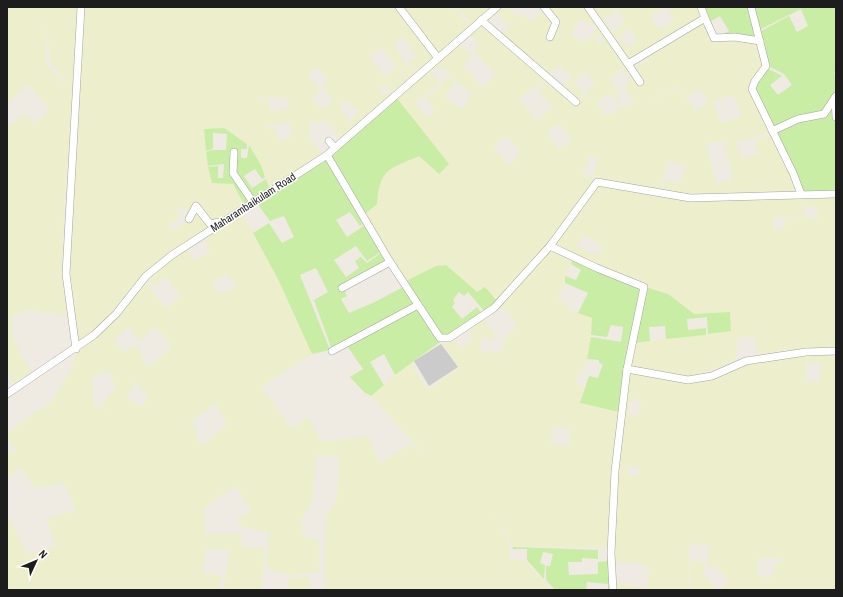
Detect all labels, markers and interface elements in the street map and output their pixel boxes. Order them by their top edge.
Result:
street label: Maharambaikulam Road [208,169,298,235]
north arrow [16,541,56,581]
text: N [36,547,50,561]

